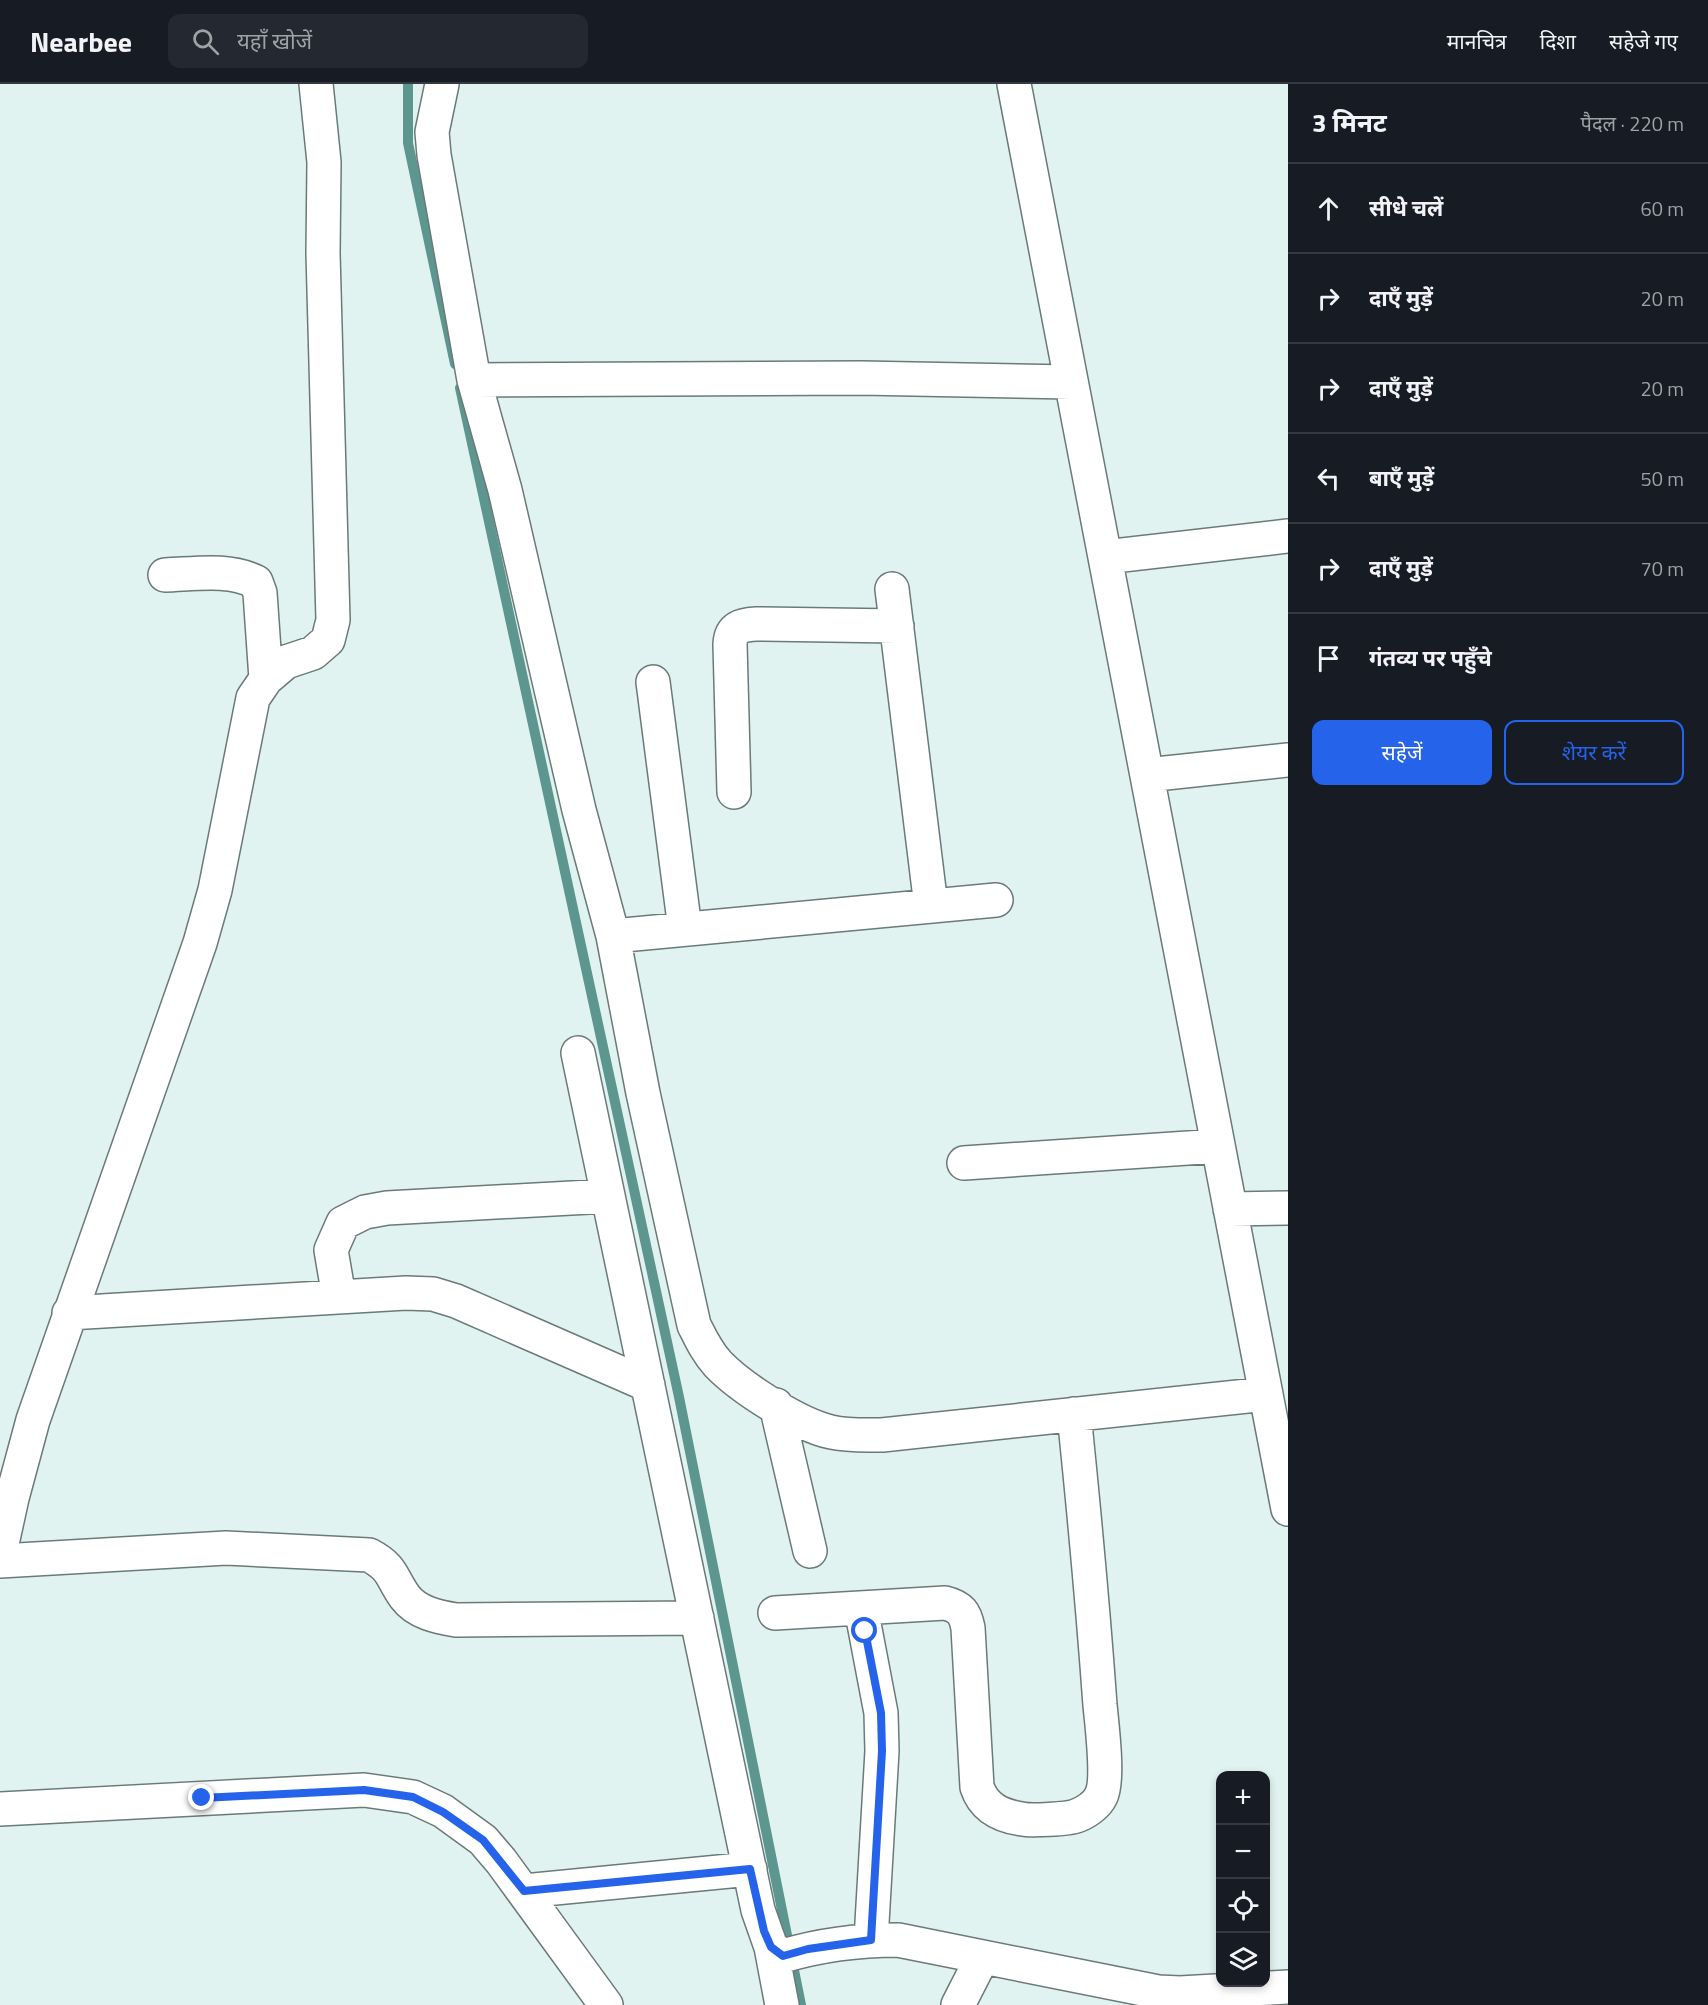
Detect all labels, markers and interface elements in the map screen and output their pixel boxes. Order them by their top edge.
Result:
search box [168,14,588,68]
text: Nearbee [30,20,132,63]
text: यहाँ खोजें [237,24,312,58]
icon: search [189,25,222,58]
text: मानचित्र [1447,25,1507,57]
text: दिशा [1540,25,1576,57]
text: सहेजे गए [1609,25,1678,57]
text: 3 मिनट [1312,103,1387,142]
text: पैदल · 220 m [1581,108,1684,139]
text: सीधे चलें [1369,191,1443,225]
icon: ahead [1312,192,1345,225]
text: 60 m [1640,193,1684,224]
text: दाएँ मुड़ें [1369,281,1433,315]
icon: right [1312,282,1345,315]
text: 20 m [1640,283,1684,314]
text: दाएँ मुड़ें [1369,371,1433,405]
icon: right [1312,372,1345,405]
text: 20 m [1640,373,1684,404]
text: बाएँ मुड़ें [1369,461,1434,495]
icon: left [1312,462,1345,495]
text: 50 m [1640,463,1684,494]
text: दाएँ मुड़ें [1369,551,1433,585]
icon: right [1312,552,1345,585]
text: 70 m [1640,553,1684,584]
text: गंतव्य पर पहुँचे [1369,641,1492,675]
icon: arrive [1312,642,1345,675]
button: सहेजें [1312,720,1492,785]
button: शेयर करें [1504,720,1684,785]
route start [851,1617,877,1643]
map controls [1216,1771,1270,1987]
button: + [1216,1771,1270,1825]
route end [188,1784,214,1810]
button: − [1216,1825,1270,1879]
button: locate [1216,1879,1270,1933]
button: layers [1216,1933,1270,1987]

